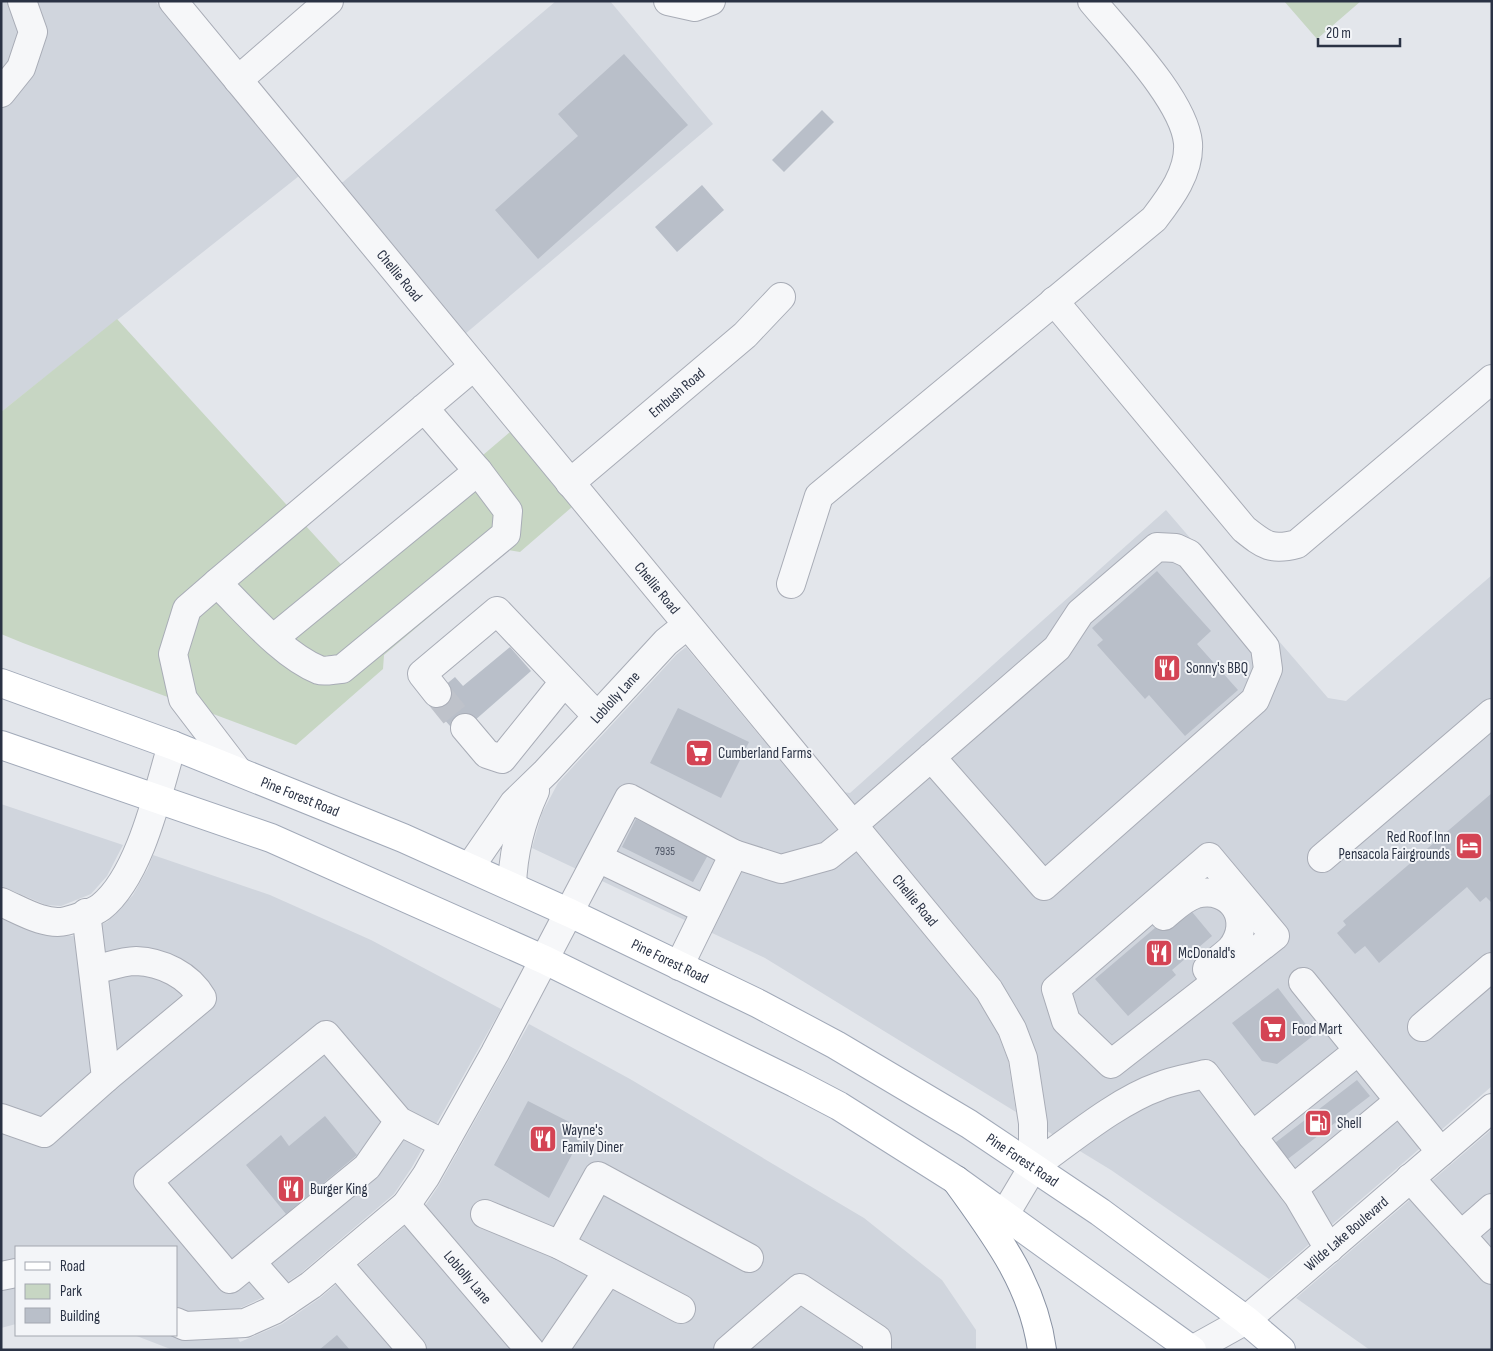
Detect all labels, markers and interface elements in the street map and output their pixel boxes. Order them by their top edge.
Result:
scale bar [1318,15,1400,47]
text: 20 m [1326,24,1351,43]
street label: Chellie Road [372,246,426,306]
street label: Embush Road [645,364,709,422]
street label: Chellie Road [630,558,684,618]
restaurant icon: Sonny's BBQ [1152,653,1182,683]
place label: Sonny's BBQ [1186,659,1248,678]
street label: Loblolly Lane [587,667,644,728]
supermarket icon: Cumberland Farms [684,738,714,768]
place label: Cumberland Farms [718,744,812,763]
street label: Pine Forest Road [258,773,342,821]
place label: Red Roof Inn Pensacola Fairgrounds [1339,828,1450,864]
hotel icon: Red Roof Inn Pensacola Fairgrounds [1454,831,1484,861]
house number: 7935 [655,844,675,859]
street label: Chellie Road [888,871,942,931]
street label: Pine Forest Road [628,935,711,988]
restaurant icon: McDonald's [1144,938,1174,968]
place label: McDonald's [1178,944,1236,963]
supermarket icon: Food Mart [1258,1014,1288,1044]
place label: Food Mart [1292,1020,1343,1039]
fuel station icon: Shell [1303,1108,1333,1138]
place label: Shell [1337,1114,1361,1133]
place label: Wayne's Family Diner [562,1121,624,1157]
restaurant icon: Wayne's Family Diner [528,1124,558,1154]
street label: Pine Forest Road [982,1129,1062,1191]
restaurant icon: Burger King [276,1174,306,1204]
place label: Burger King [310,1180,368,1199]
street label: Wilde Lake Boulevard [1301,1193,1392,1276]
legend [15,1246,178,1336]
street label: Loblolly Lane [439,1247,496,1308]
text: Road [60,1257,85,1276]
text: Park [60,1282,82,1301]
text: Building [60,1307,100,1326]

